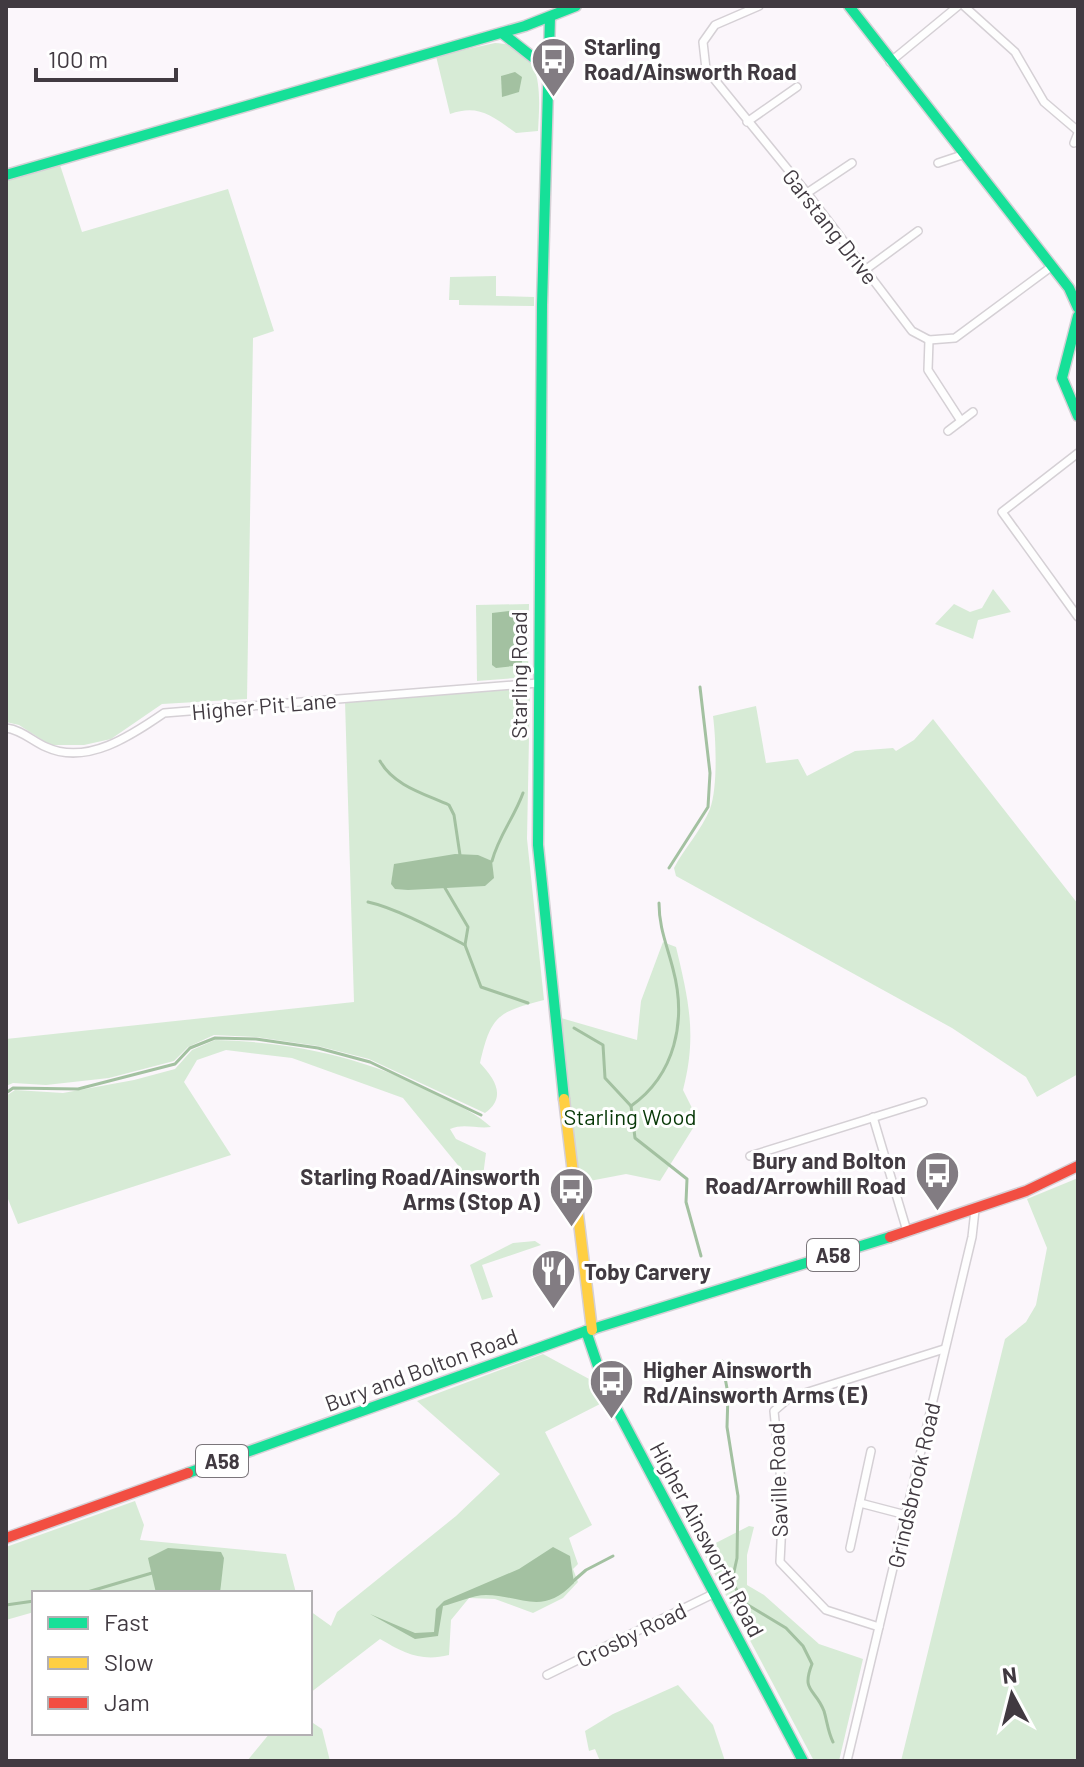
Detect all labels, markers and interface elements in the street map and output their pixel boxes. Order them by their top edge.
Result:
scale bar [36,32,176,82]
place label: Starling Road/Ainsworth Road [584,33,797,84]
bus stop icon: Starling Road/Ainsworth Road [529,35,577,98]
text: 100 m [48,44,108,73]
street label: Garstang Drive [778,163,884,289]
street label: Starling Road [505,611,531,739]
street label: Higher Pit Lane [190,686,338,724]
park label: Starling Wood [563,1103,697,1129]
place label: Bury and Bolton Road/Arrowhill Road [705,1147,906,1198]
bus stop icon: Bury and Bolton Road/Arrowhill Road [913,1149,961,1212]
place label: Starling Road/Ainsworth Arms (Stop A) [300,1163,540,1214]
bus stop icon: Starling Road/Ainsworth Arms (Stop A) [547,1165,595,1228]
road number: A58 [807,1239,859,1271]
restaurant icon: Toby Carvery [529,1247,577,1310]
place label: Toby Carvery [584,1258,711,1284]
street label: Bury and Bolton Road [321,1322,521,1416]
place label: Higher Ainsworth Rd/Ainsworth Arms (E) [643,1356,868,1407]
bus stop icon: Higher Ainsworth Rd/Ainsworth Arms (E) [588,1358,636,1421]
street label: Grindsbrook Road [881,1400,945,1570]
street label: Saville Road [762,1422,792,1538]
street label: Higher Ainsworth Road [646,1437,770,1641]
road number: A58 [196,1445,248,1477]
legend [32,1591,312,1735]
street label: Crosby Road [572,1596,690,1672]
text: Fast [104,1607,149,1636]
text: Slow [104,1647,153,1676]
north arrow [972,1655,1052,1735]
text: N [1001,1660,1018,1688]
text: Jam [104,1687,150,1716]

